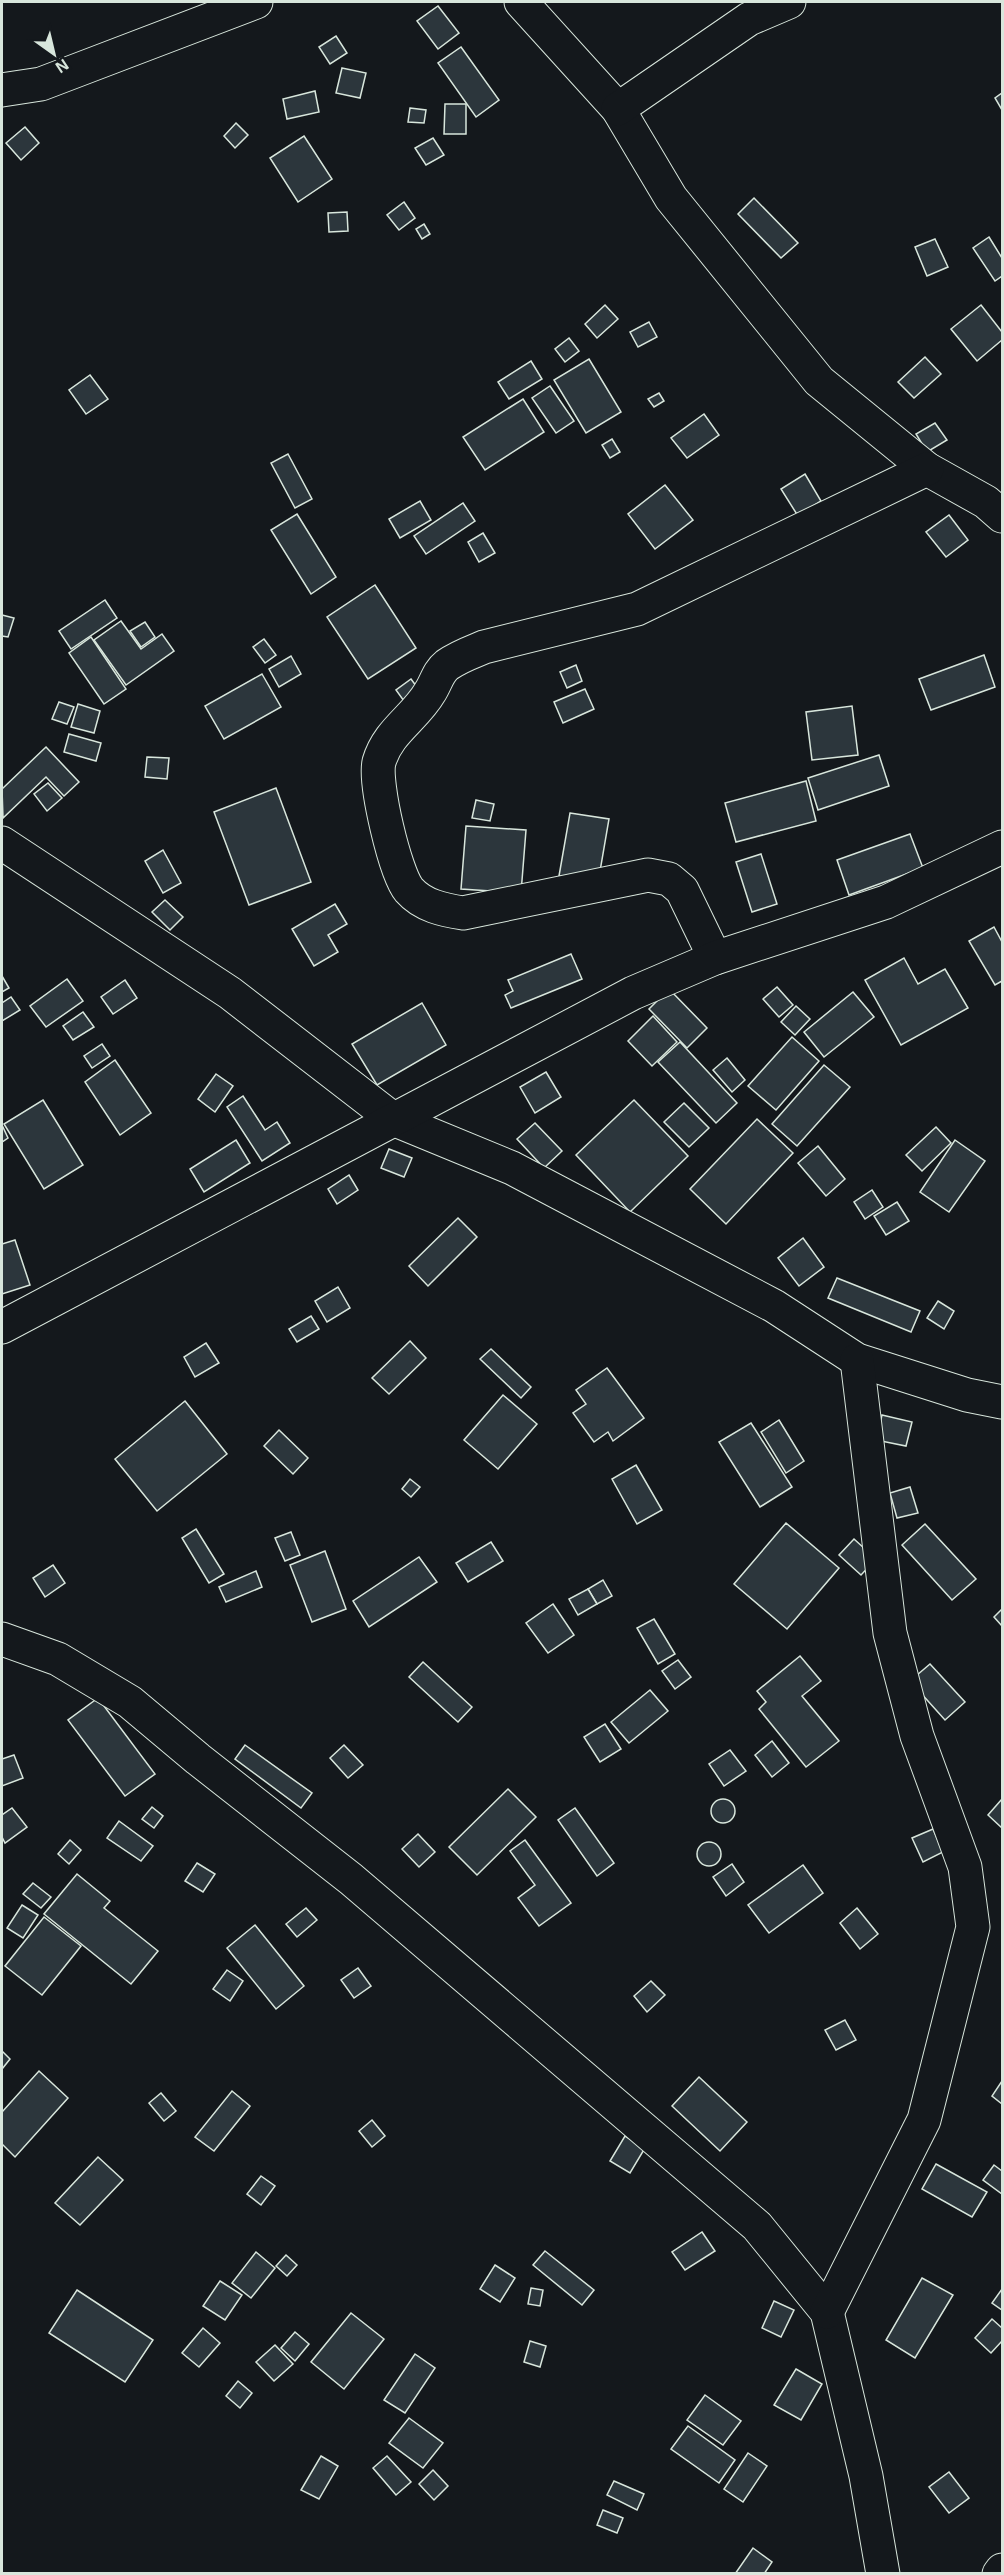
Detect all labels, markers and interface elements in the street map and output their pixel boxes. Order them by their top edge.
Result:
north arrow [24,24,84,84]
text: N [53,56,72,76]

